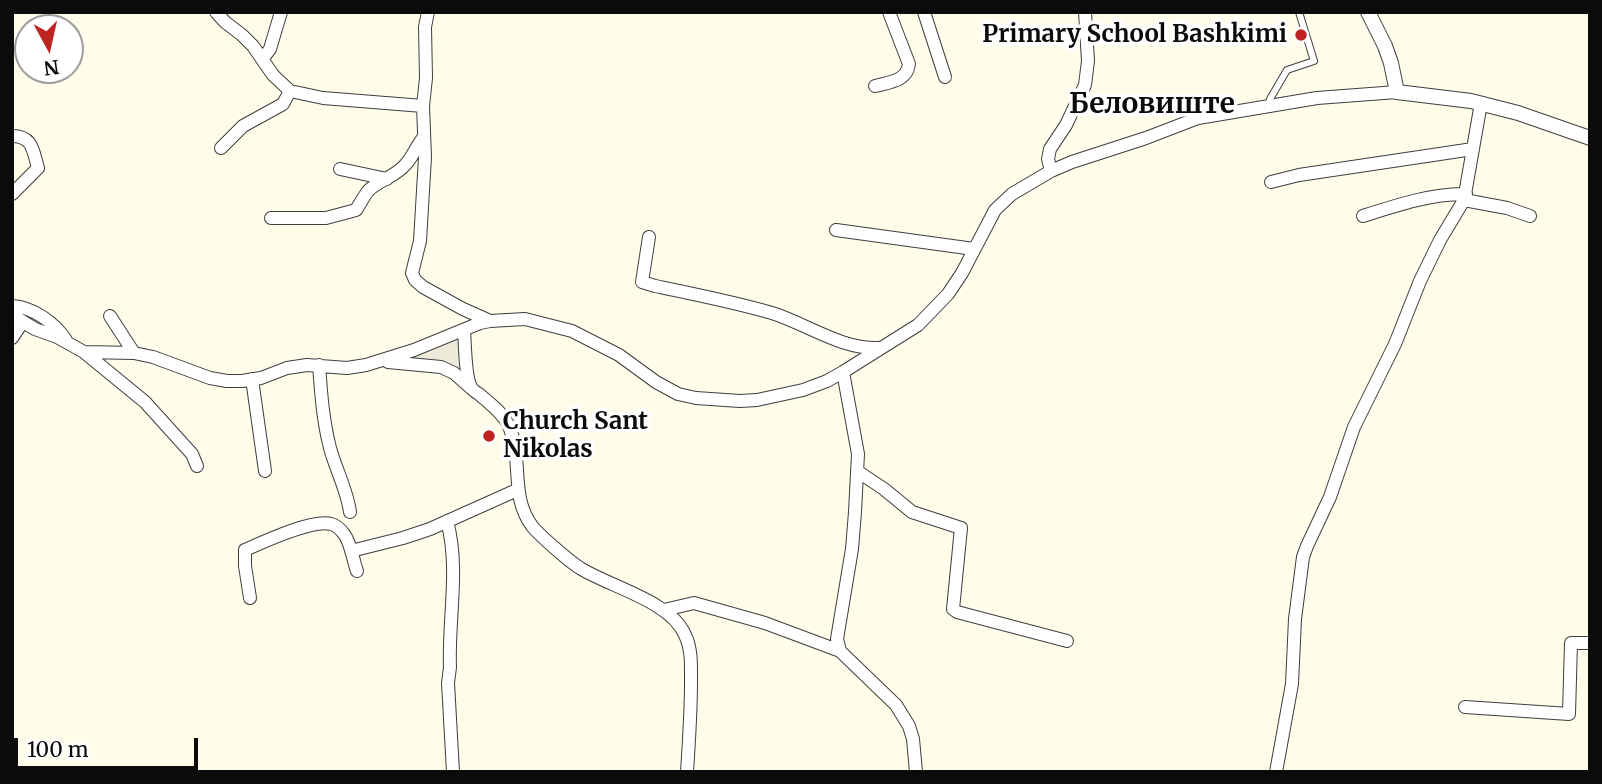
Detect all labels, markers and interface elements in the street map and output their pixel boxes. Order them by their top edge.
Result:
north arrow [14,14,84,84]
place label: Primary School Bashkimi [982,21,1287,49]
marker: Primary School Bashkimi [1293,27,1309,43]
text: N [43,55,61,81]
district label: Беловиште [1069,88,1235,122]
place label: Church Sant Nikolas [503,408,648,464]
marker: Church Sant Nikolas [481,428,497,444]
scale bar [18,724,201,768]
text: 100 m [27,736,89,763]

